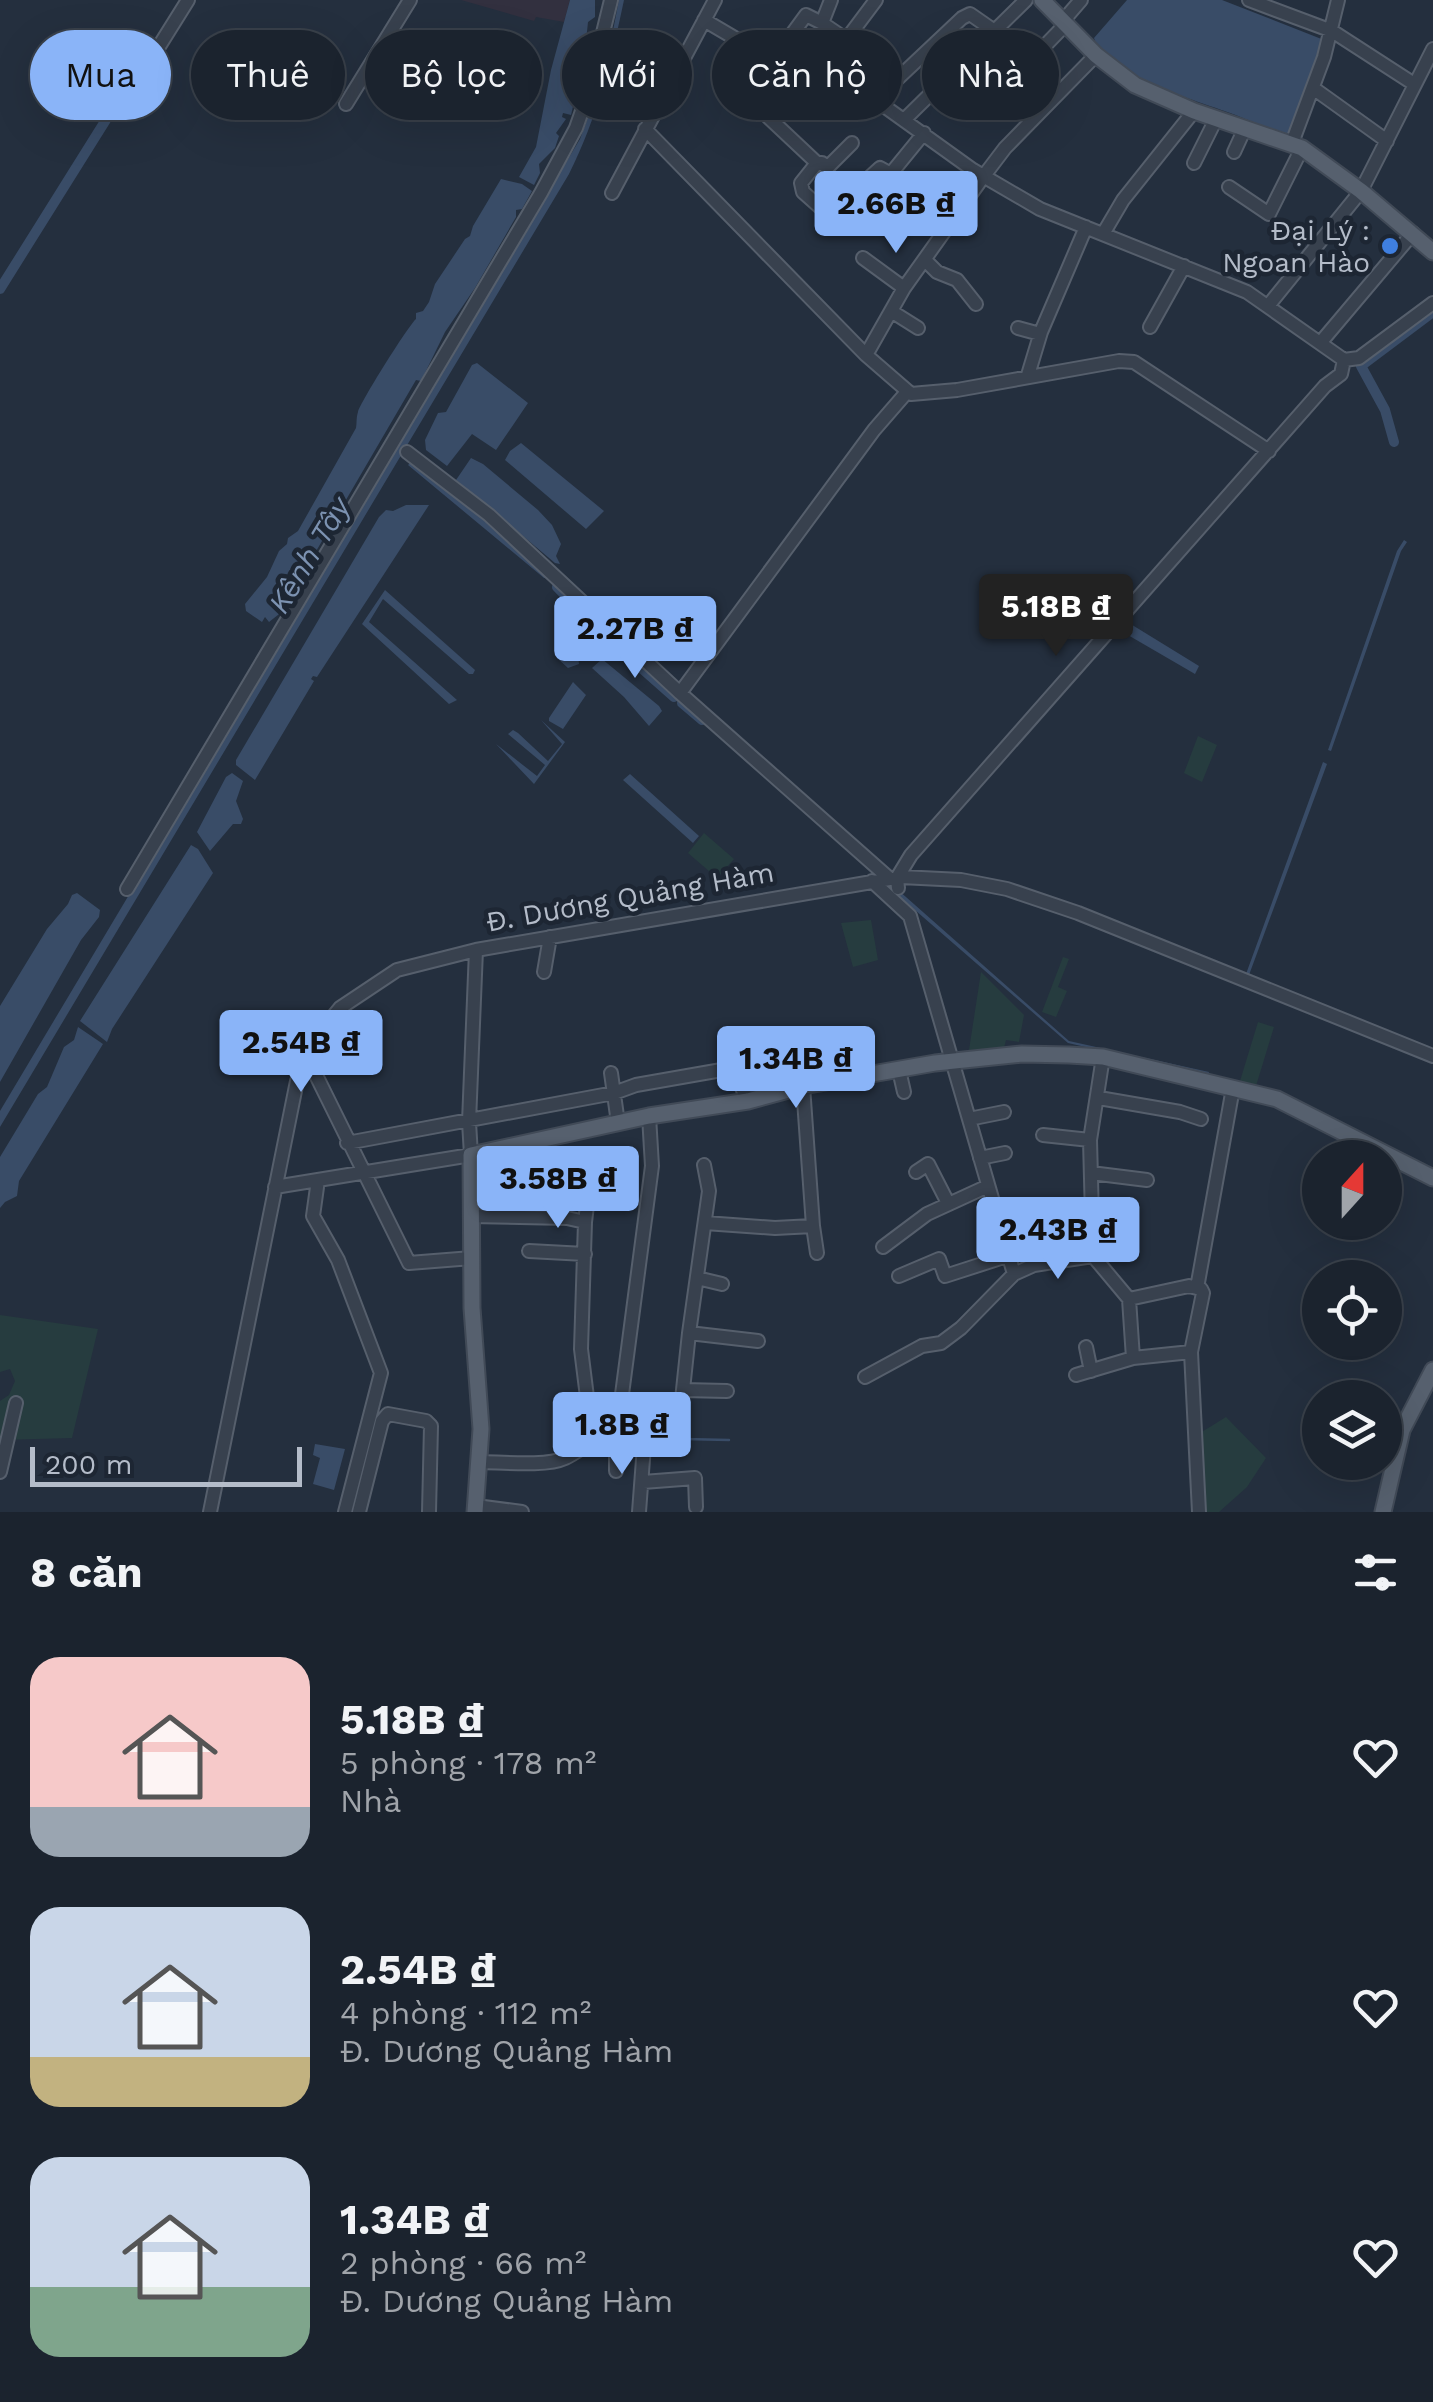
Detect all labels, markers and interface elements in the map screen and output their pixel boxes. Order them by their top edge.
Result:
chip: Mua [30,30,171,120]
chip: Thuê [191,30,345,120]
chip: Bộ lọc [365,30,542,120]
chip: Mới [562,30,692,120]
chip: Căn hộ [712,30,902,120]
chip: Nhà [922,30,1059,120]
pin: 2.66B ₫ [804,171,988,256]
text: 2.66B ₫ [837,184,955,222]
place label: Đại Lý : Ngoan Hào [1222,214,1370,279]
marker: Đại Lý : Ngoan Hào [1379,235,1401,257]
water label: Kênh Tây [261,489,358,619]
pin: 5.18B ₫ [964,574,1148,659]
text: 5.18B ₫ [1001,587,1111,625]
pin: 2.27B ₫ [543,596,727,681]
text: 2.27B ₫ [576,609,694,647]
street label: Đ. Dương Quảng Hàm [484,855,776,939]
pin: 2.54B ₫ [209,1010,393,1095]
text: 2.54B ₫ [242,1023,360,1061]
pin: 1.34B ₫ [704,1026,888,1111]
text: 1.34B ₫ [739,1039,853,1077]
north arrow [1302,1140,1402,1240]
map controls [1302,1140,1402,1480]
pin: 3.58B ₫ [466,1146,650,1231]
text: 3.58B ₫ [499,1159,617,1197]
pin: 2.43B ₫ [966,1197,1150,1282]
text: 2.43B ₫ [998,1210,1118,1248]
button: locate [1302,1260,1402,1360]
button: layers [1302,1380,1402,1480]
pin: 1.8B ₫ [541,1392,703,1477]
text: 1.8B ₫ [575,1405,669,1443]
scale bar [30,1442,302,1486]
text: 200 m [45,1448,132,1481]
icon: filters [1348,1545,1403,1600]
text: 8 căn [30,1548,143,1597]
text: 5.18B ₫ [340,1695,484,1744]
icon: home [110,1697,230,1817]
icon: heart [1348,1730,1403,1785]
text: 5 phòng · 178 m² [340,1744,596,1782]
text: Nhà [340,1782,401,1820]
text: 2.54B ₫ [340,1945,496,1994]
icon: home [110,1947,230,2067]
icon: heart [1348,1980,1403,2035]
text: 4 phòng · 112 m² [340,1994,592,2032]
text: Đ. Dương Quảng Hàm [340,2032,673,2070]
text: 1.34B ₫ [340,2195,490,2244]
icon: home [110,2197,230,2317]
icon: heart [1348,2230,1403,2285]
text: 2 phòng · 66 m² [340,2244,587,2282]
text: Đ. Dương Quảng Hàm [340,2282,673,2320]

